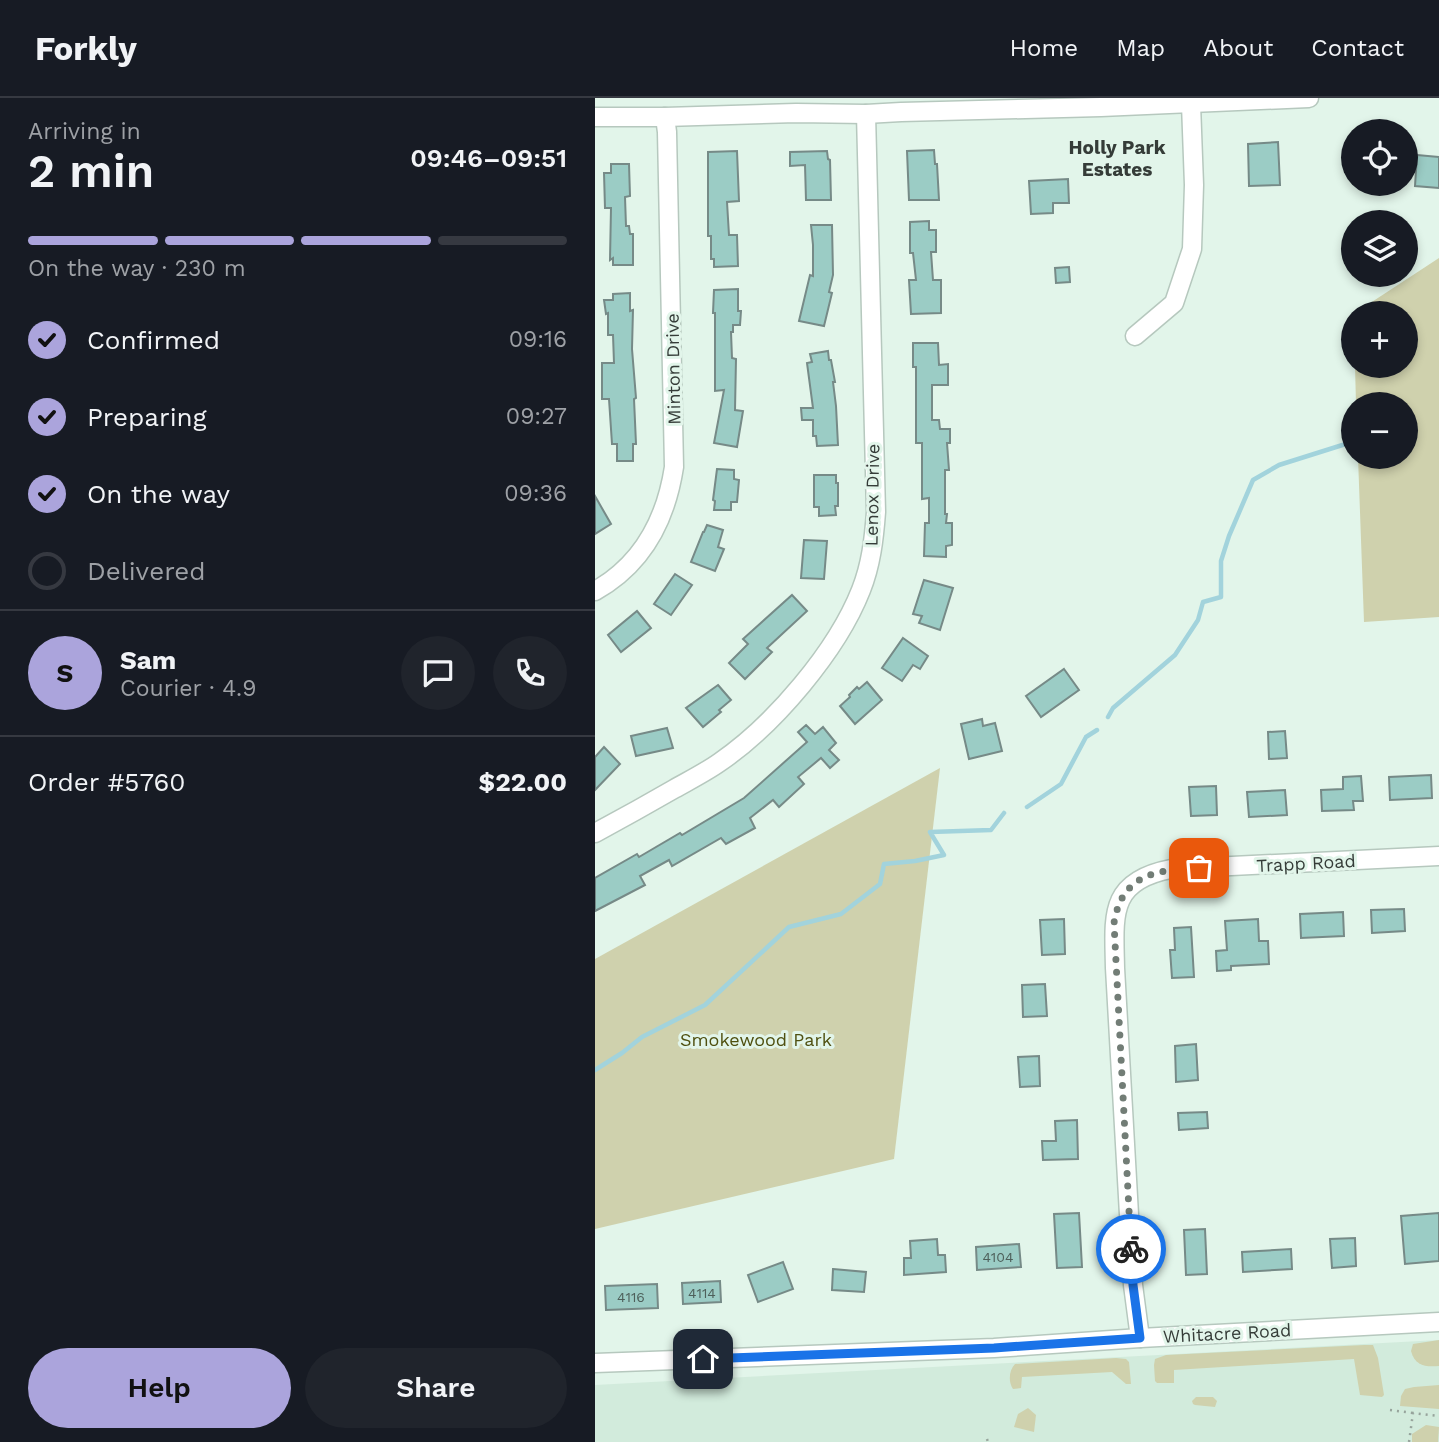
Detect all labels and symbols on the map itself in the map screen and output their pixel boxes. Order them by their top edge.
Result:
district label: Holly Park Estates [1069,136,1166,181]
street label: Minton Drive [662,313,684,425]
street label: Lenox Drive [861,444,883,546]
pin [1169,838,1229,898]
street label: Trapp Road [1256,850,1356,876]
park label: Smokewood Park [680,1029,832,1050]
courier [1096,1214,1166,1284]
house number: 4104 [982,1249,1014,1265]
house number: 4114 [688,1285,716,1301]
house number: 4116 [617,1289,645,1305]
street label: Whitacre Road [1162,1319,1292,1347]
pin [673,1329,733,1389]

